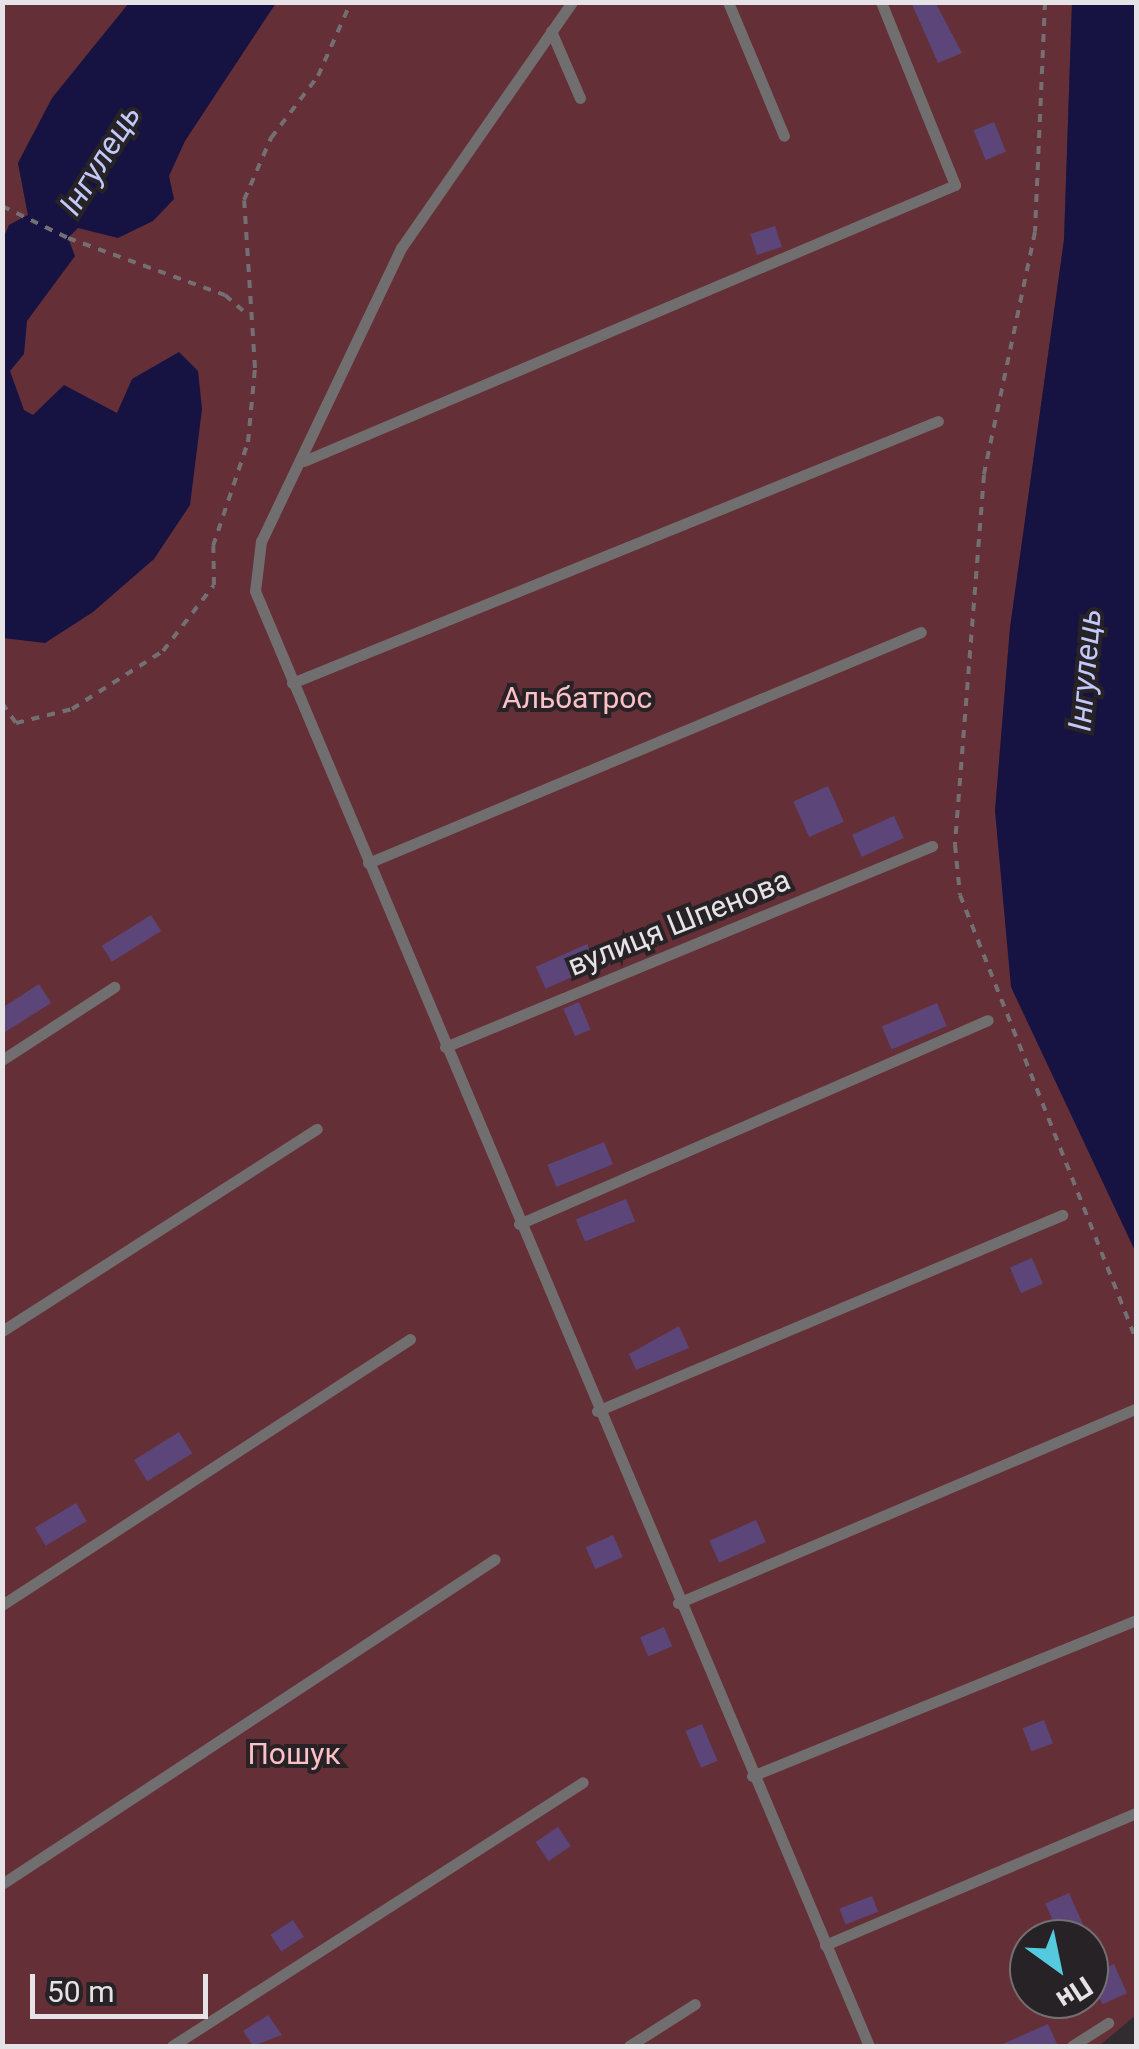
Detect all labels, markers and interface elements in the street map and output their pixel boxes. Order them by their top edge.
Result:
water label: Інгулець [51,98,149,222]
water label: Інгулець [1061,607,1109,733]
park label: Альбатрос [502,680,652,716]
street label: вулиця Шпенова [563,862,795,984]
park label: Пошук [247,1736,341,1772]
north arrow [1009,1919,1109,2019]
scale bar [35,1954,212,2016]
text: Пн [1051,1969,1098,2016]
text: 50 m [47,1974,114,2009]

